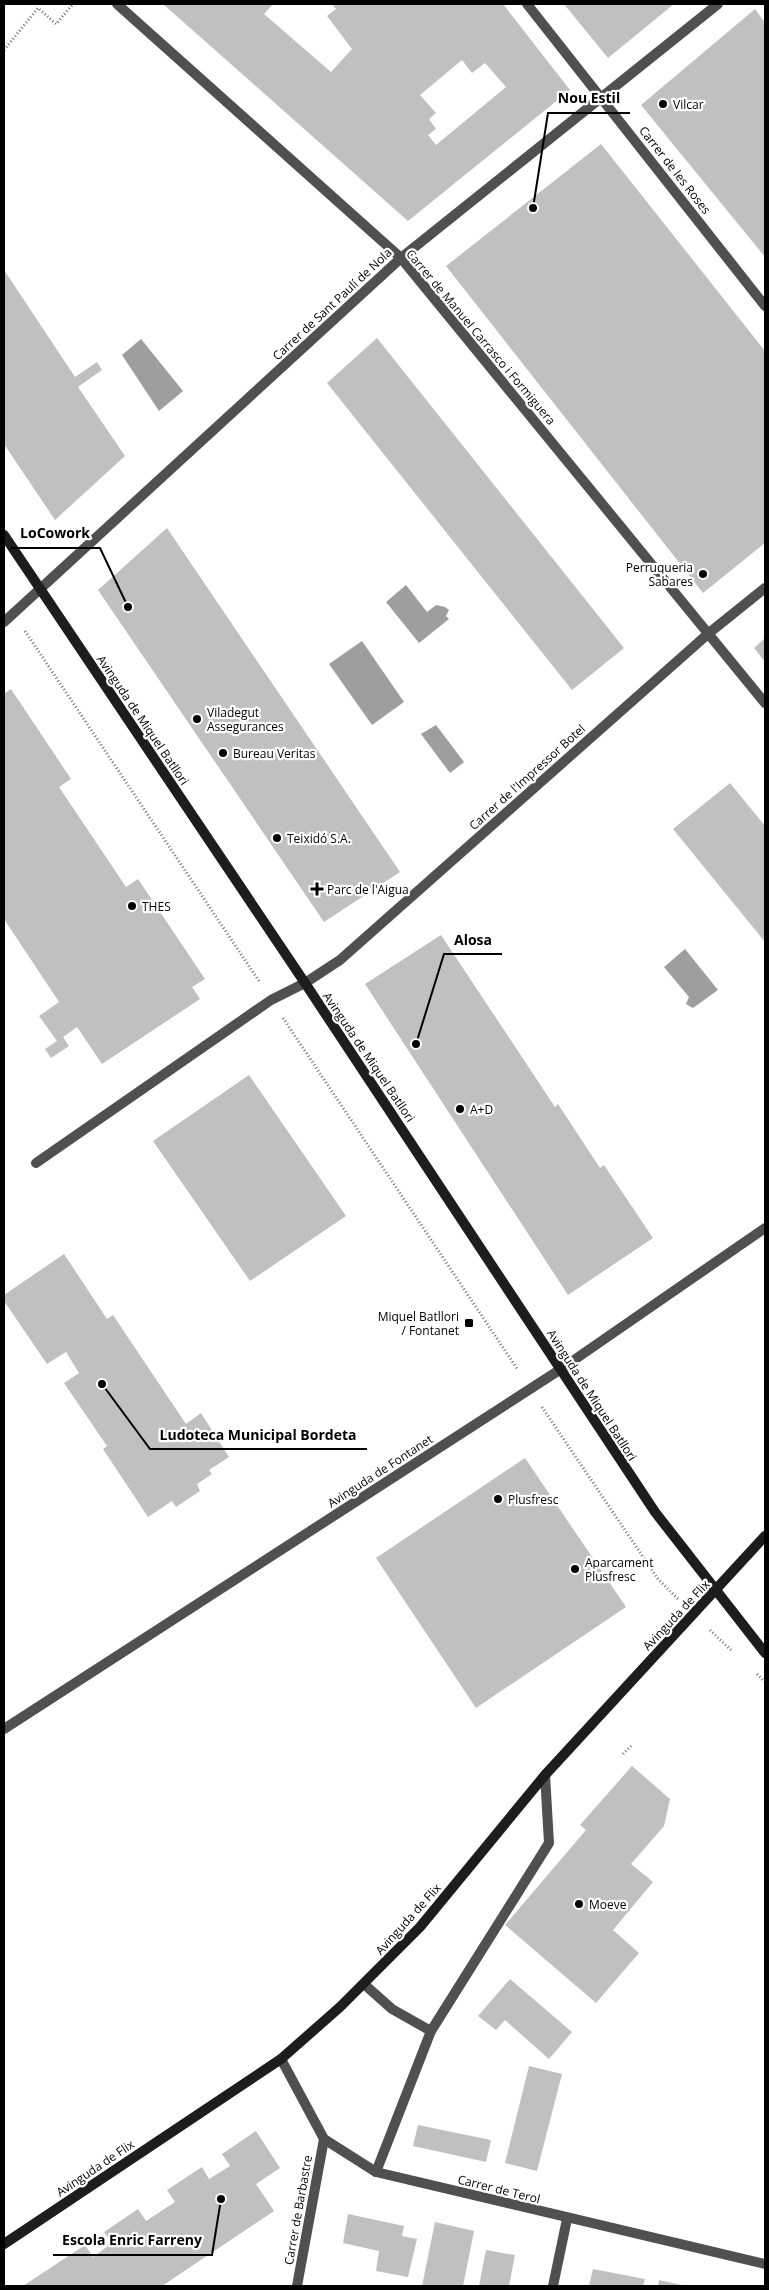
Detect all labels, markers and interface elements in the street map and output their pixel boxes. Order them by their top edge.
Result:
callout: Nou Estil [548,84,630,113]
text: Nou Estil [558,88,620,107]
place label: Vilcar [673,96,704,113]
marker: Vilcar [657,98,669,110]
street label: Carrer de les Roses [635,122,715,218]
street label: Carrer de Sant Paulí de Nola [269,244,395,364]
street label: Carrer de Manuel Carrasco i Formiguera [402,246,560,428]
callout: LoCowork [10,519,100,548]
text: LoCowork [20,523,90,542]
place label: Perruqueria Sabares [626,559,693,590]
marker: Perruqueria Sabares [697,568,709,580]
street label: Avinguda de Miquel Batllori [93,652,193,788]
place label: Viladegut Assegurances [207,704,284,735]
marker: Viladegut Assegurances [191,713,203,725]
street label: Carrer de l'Impressor Botel [465,720,589,834]
place label: Bureau Veritas [233,745,316,762]
marker: Bureau Veritas [217,747,229,759]
place label: Teixidó S.A. [287,830,351,847]
marker: Teixidó S.A. [271,832,283,844]
place label: Parc de l'Aigua [327,881,409,898]
marker: Parc de l'Aigua [311,883,323,895]
place label: THES [142,898,171,915]
marker: THES [126,900,138,912]
callout: Alosa [444,925,502,954]
text: Alosa [454,930,492,949]
street label: Avinguda de Miquel Batllori [319,989,419,1125]
place label: A+D [470,1101,493,1118]
marker: A+D [454,1103,466,1115]
place label: Miquel Batllori / Fontanet [378,1308,459,1339]
marker: Miquel Batllori / Fontanet [463,1317,475,1329]
street label: Avinguda de Miquel Batllori [543,1326,641,1464]
callout: Ludoteca Municipal Bordeta [150,1420,367,1449]
text: Ludoteca Municipal Bordeta [160,1425,356,1444]
street label: Avinguda de Fontanet [324,1431,436,1511]
place label: Plusfresc [508,1491,559,1508]
marker: Plusfresc [492,1493,504,1505]
place label: Aparcament Plusfresc [585,1554,653,1585]
marker: Aparcament Plusfresc [569,1563,581,1575]
street label: Avinguda de Flix [639,1576,714,1654]
street label: Avinguda de Flix [371,1879,445,1958]
place label: Moeve [589,1896,627,1913]
marker: Moeve [573,1898,585,1910]
street label: Avinguda de Flix [53,2135,138,2200]
street label: Carrer de Barbastre [280,2154,316,2266]
street label: Carrer de Terol [456,2171,542,2207]
callout: Escola Enric Farreny [53,2226,212,2255]
text: Escola Enric Farreny [62,2230,202,2249]

